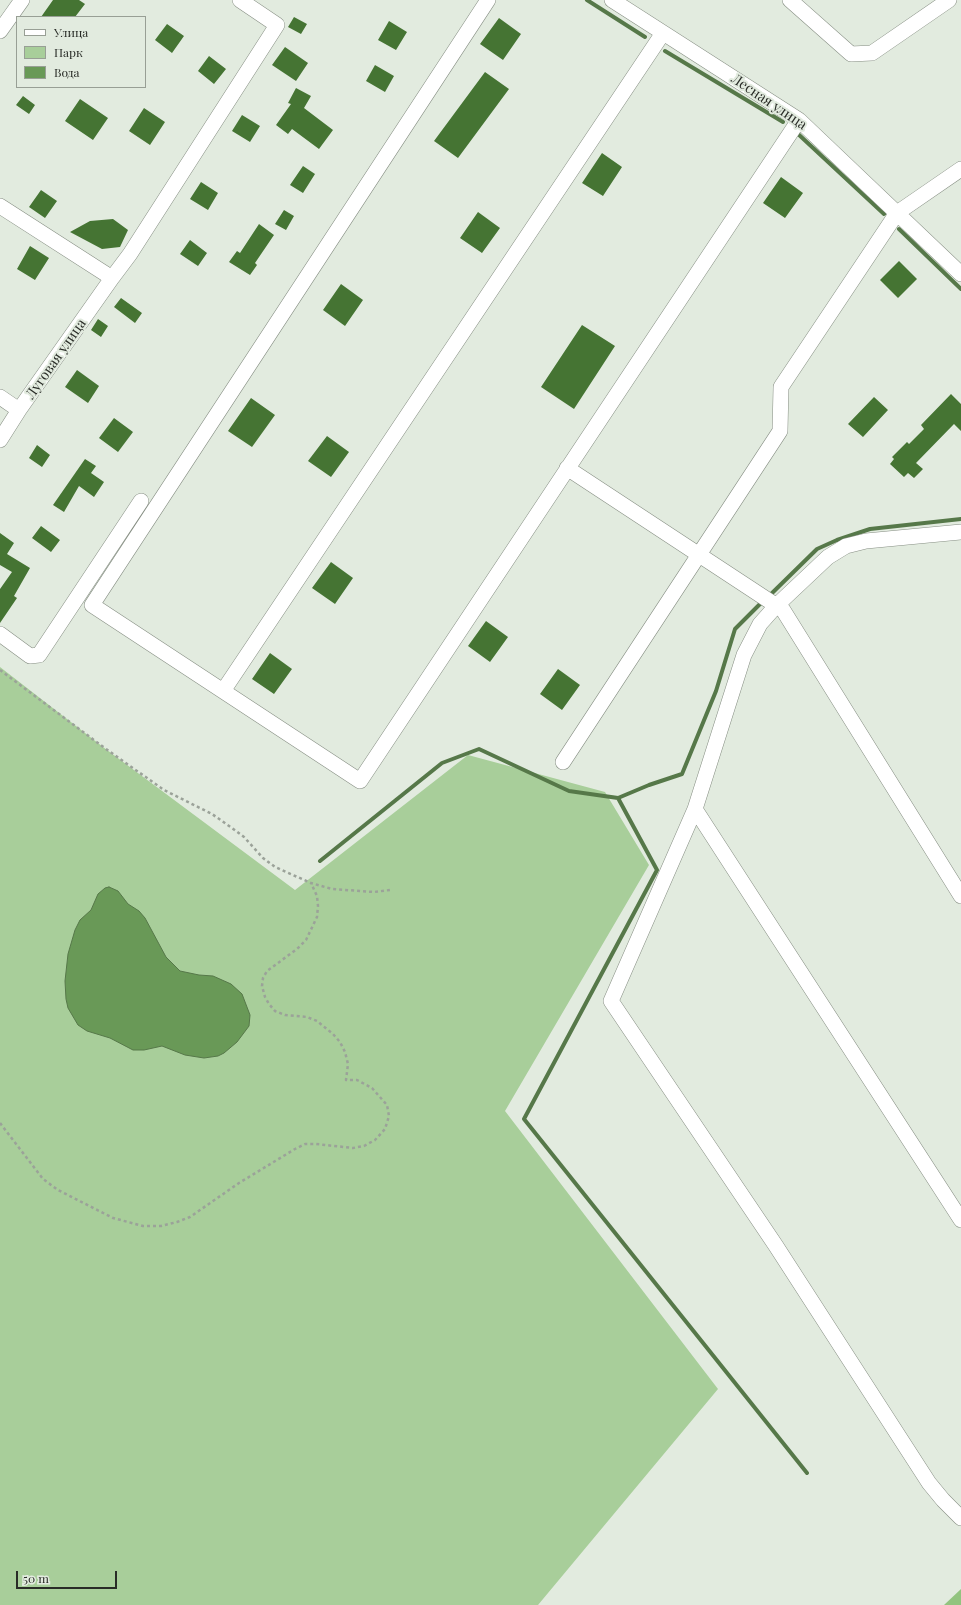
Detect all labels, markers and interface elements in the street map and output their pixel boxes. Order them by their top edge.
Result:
legend [16,16,146,88]
text: Улица [54,24,88,40]
text: Парк [54,44,83,60]
text: Вода [54,64,80,80]
street label: Лесная улица [728,71,810,133]
street label: Луговая улица [22,316,90,402]
scale bar [18,1563,119,1589]
text: 50 m [23,1570,49,1586]

